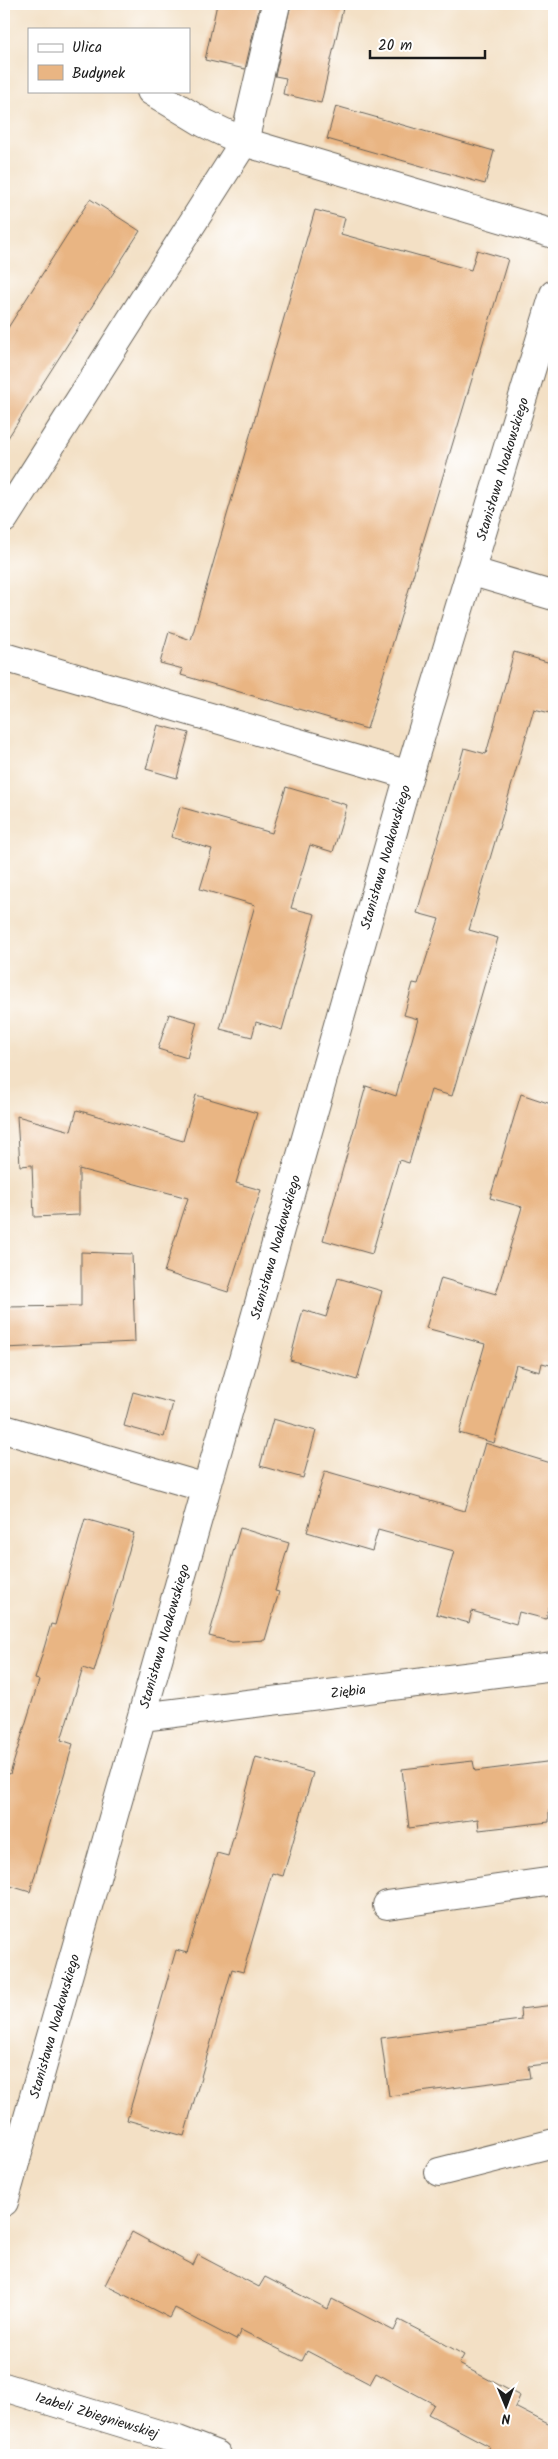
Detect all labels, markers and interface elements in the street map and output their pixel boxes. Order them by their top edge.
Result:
legend [28,28,190,92]
scale bar [370,28,486,60]
text: 20 m [378,34,412,58]
text: Ulica [72,36,102,60]
text: Budynek [72,62,126,86]
street label: Stanisława Noakowskiego [471,395,535,544]
street label: Stanisława Noakowskiego [355,782,417,932]
street label: Stanisława Noakowskiego [245,1172,307,1322]
street label: Stanisława Noakowskiego [134,1561,196,1711]
street label: Ziębia [329,1679,367,1705]
street label: Stanisława Noakowskiego [24,1951,86,2101]
north arrow [480,2382,530,2432]
street label: Izabeli Zbiegniewskiej [32,2387,161,2445]
text: N [501,2407,511,2429]

